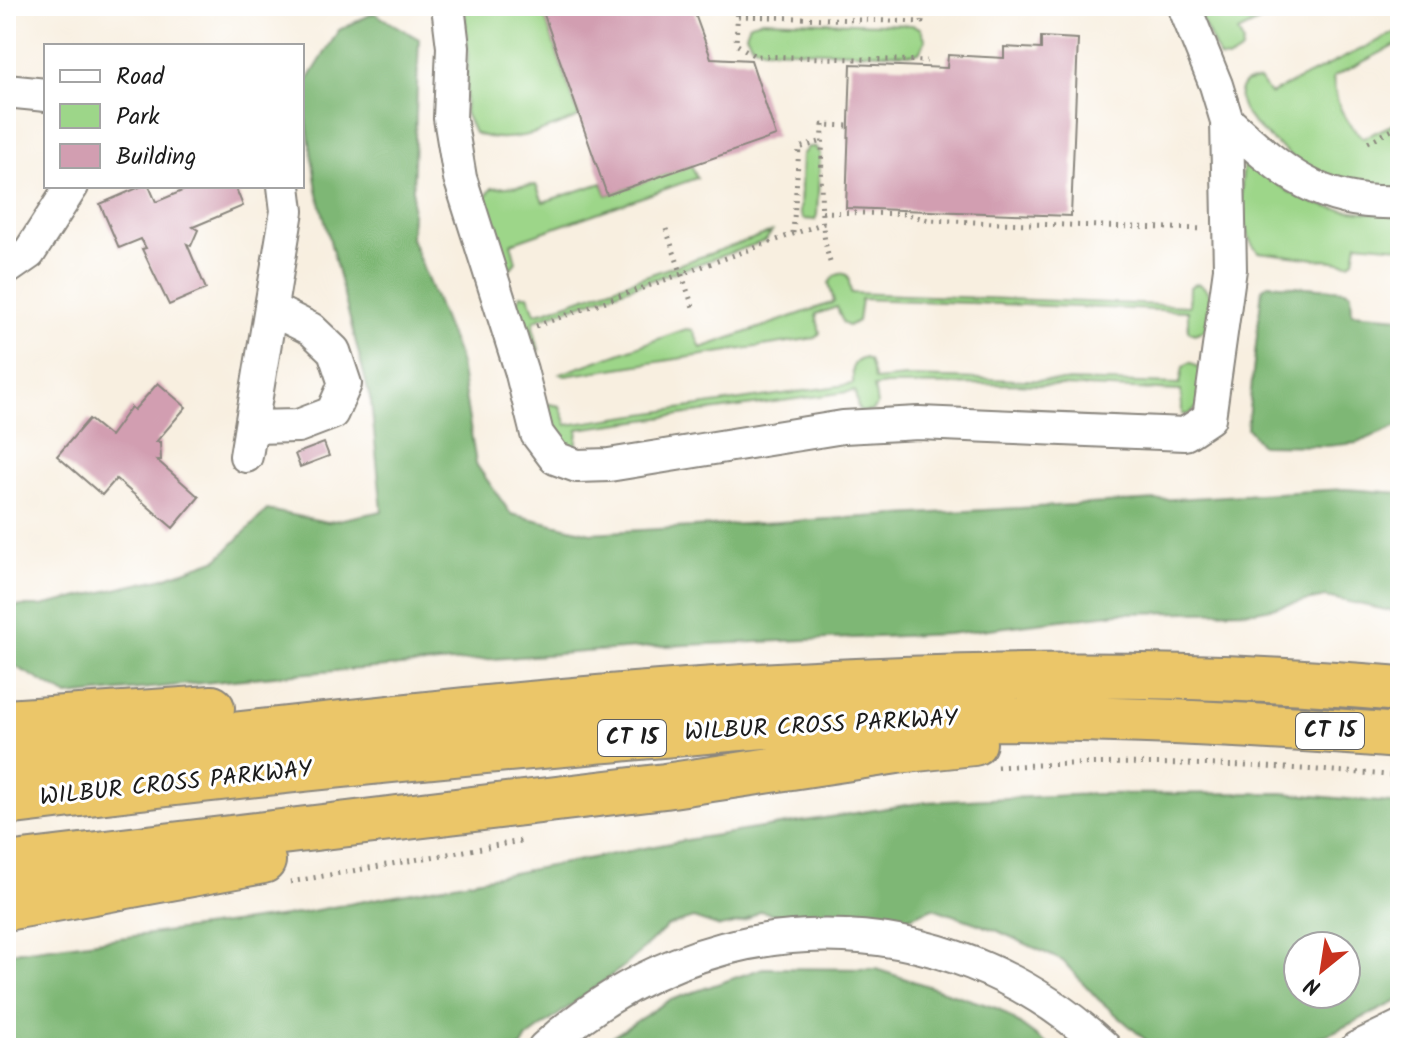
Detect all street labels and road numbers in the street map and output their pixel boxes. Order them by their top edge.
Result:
street label: WILBUR CROSS PARKWAY [683,699,960,753]
road number: CT 15 [1296,713,1364,749]
road number: CT 15 [598,720,666,756]
street label: WILBUR CROSS PARKWAY [38,750,315,818]

